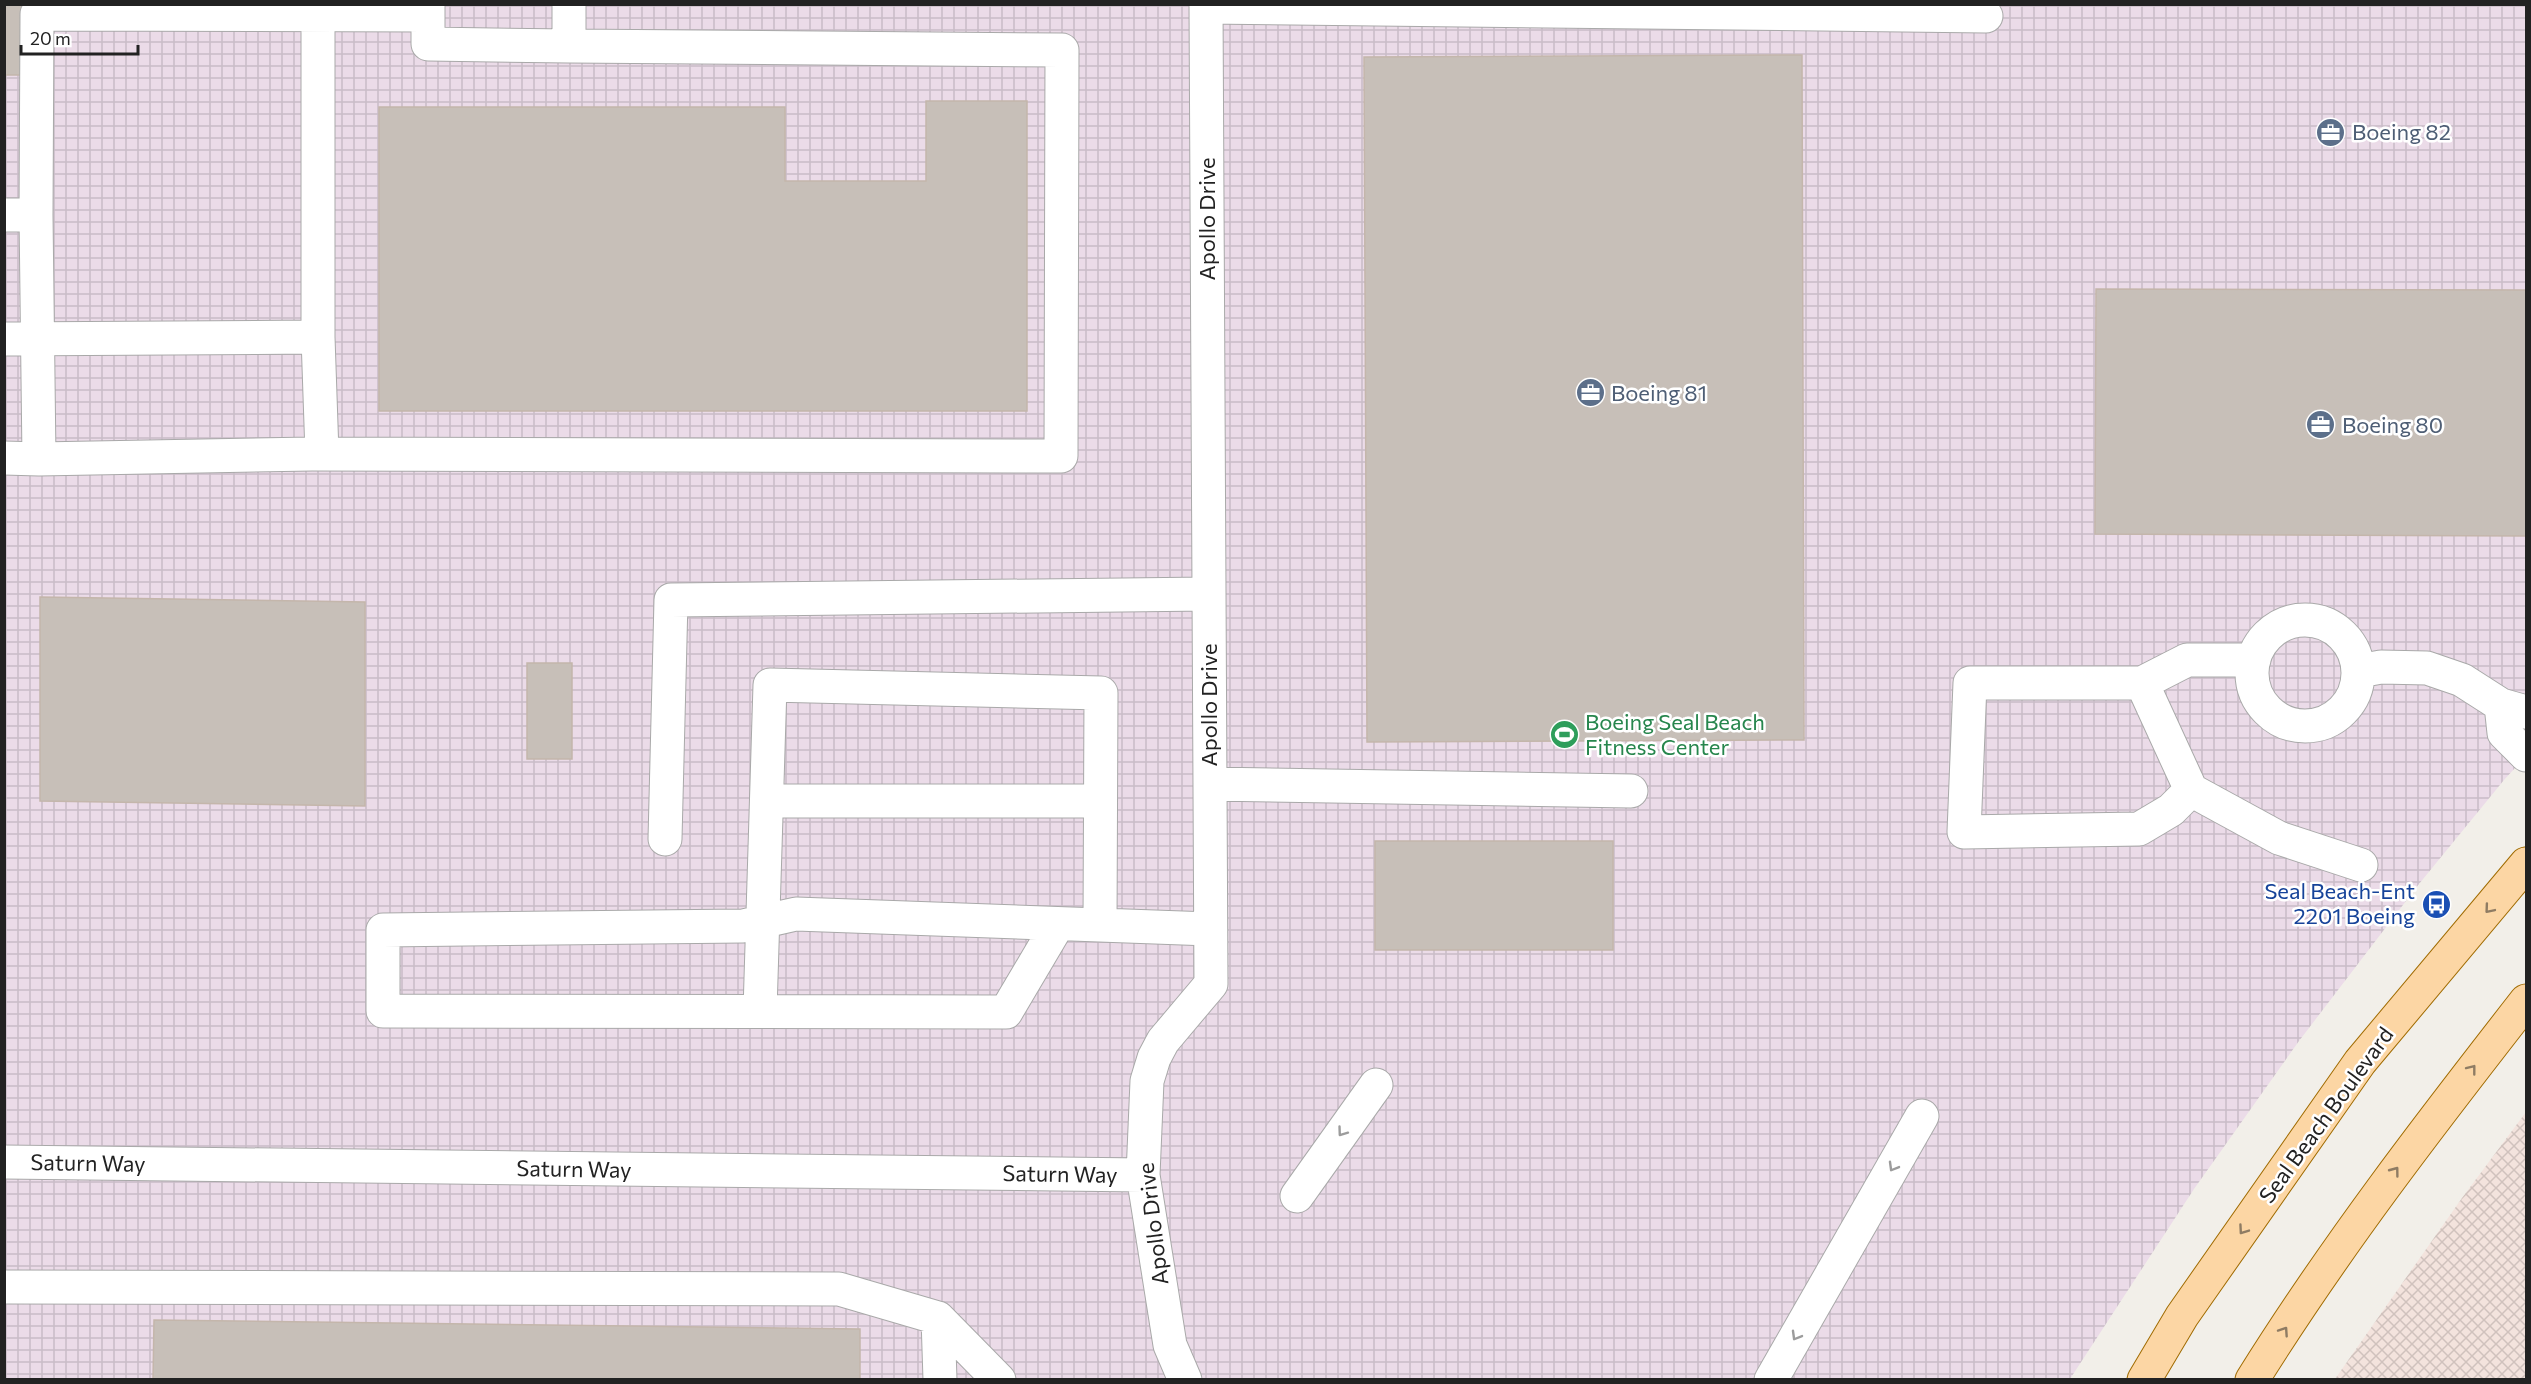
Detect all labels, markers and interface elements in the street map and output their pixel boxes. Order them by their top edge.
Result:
scale bar [21,18,138,56]
text: 20 m [30,27,71,49]
office icon: Boeing 82 [2315,116,2347,148]
place label: Boeing 82 [2352,118,2451,145]
street label: Apollo Drive [1193,157,1220,281]
office icon: Boeing 81 [1574,377,1606,409]
place label: Boeing 81 [1611,379,1707,406]
office icon: Boeing 80 [2305,409,2337,441]
place label: Boeing 80 [2342,411,2443,438]
street label: Apollo Drive [1195,643,1222,767]
place label: Boeing Seal Beach Fitness Center [1585,708,1765,760]
sports icon: Boeing Seal Beach Fitness Center [1548,719,1580,751]
place label: Seal Beach-Ent 2201 Boeing [2264,877,2415,929]
bus stop icon: Seal Beach-Ent 2201 Boeing [2420,888,2452,920]
one-way arrow [2485,902,2496,913]
street label: Seal Beach Boulevard [2253,1021,2399,1208]
one-way arrow [2465,1065,2476,1076]
one-way arrow [1338,1126,1349,1137]
street label: Saturn Way [30,1148,146,1177]
street label: Saturn Way [516,1154,632,1183]
street label: Saturn Way [1002,1159,1118,1188]
street label: Apollo Drive [1132,1161,1173,1287]
one-way arrow [1888,1161,1900,1171]
one-way arrow [2388,1166,2399,1177]
one-way arrow [2239,1223,2250,1234]
one-way arrow [2276,1326,2287,1337]
one-way arrow [1791,1330,1803,1340]

